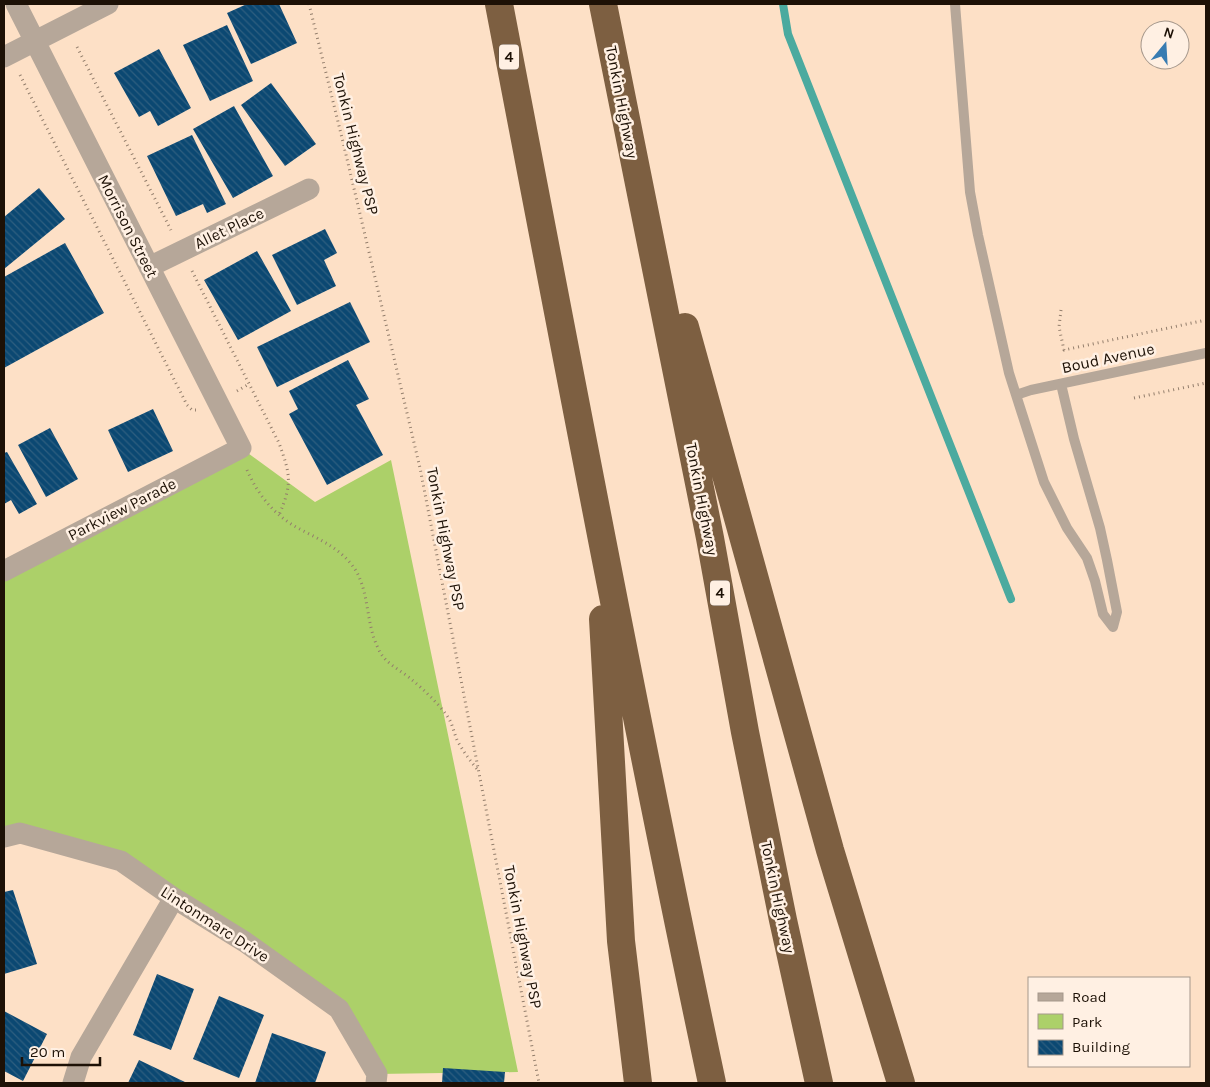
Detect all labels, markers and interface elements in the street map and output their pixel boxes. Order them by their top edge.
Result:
north arrow [1140,20,1190,70]
text: N [1161,23,1176,43]
road number: 4 [499,44,519,70]
street label: Tonkin Highway [602,44,642,160]
street label: Tonkin Highway PSP [329,71,383,217]
street label: Morrison Street [94,171,162,281]
street label: Allet Place [191,203,267,253]
street label: Boud Avenue [1060,339,1156,377]
street label: Tonkin Highway [682,441,722,557]
street label: Tonkin Highway PSP [423,466,469,612]
street label: Parkview Parade [65,474,179,544]
road number: 4 [710,580,730,606]
street label: Tonkin Highway [757,839,799,955]
street label: Tonkin Highway PSP [500,864,546,1010]
street label: Lintonmarc Drive [157,882,273,966]
legend [1028,977,1190,1067]
text: Road [1072,988,1107,1006]
text: Park [1072,1013,1102,1031]
scale bar [22,1034,100,1066]
text: Building [1072,1038,1130,1056]
text: 20 m [30,1043,65,1061]

